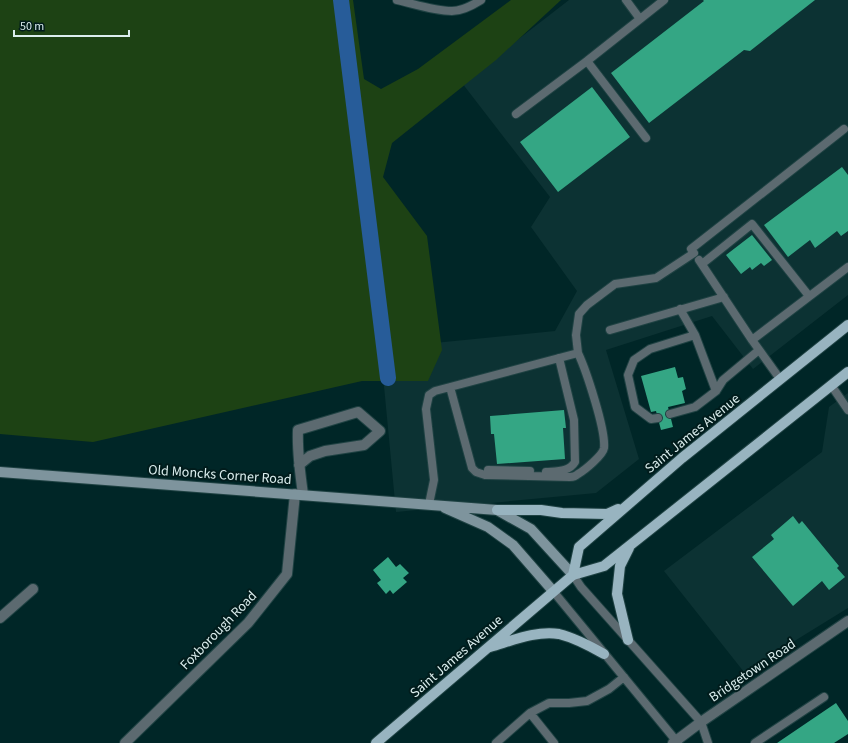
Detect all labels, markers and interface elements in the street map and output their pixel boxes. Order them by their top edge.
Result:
scale bar [14,12,129,38]
text: 50 m [20,18,44,35]
street label: Saint James Avenue [641,389,745,478]
street label: Old Moncks Corner Road [148,460,292,490]
street label: Foxborough Road [176,587,262,675]
street label: Saint James Avenue [406,611,508,703]
street label: Bridgetown Road [705,634,800,707]

